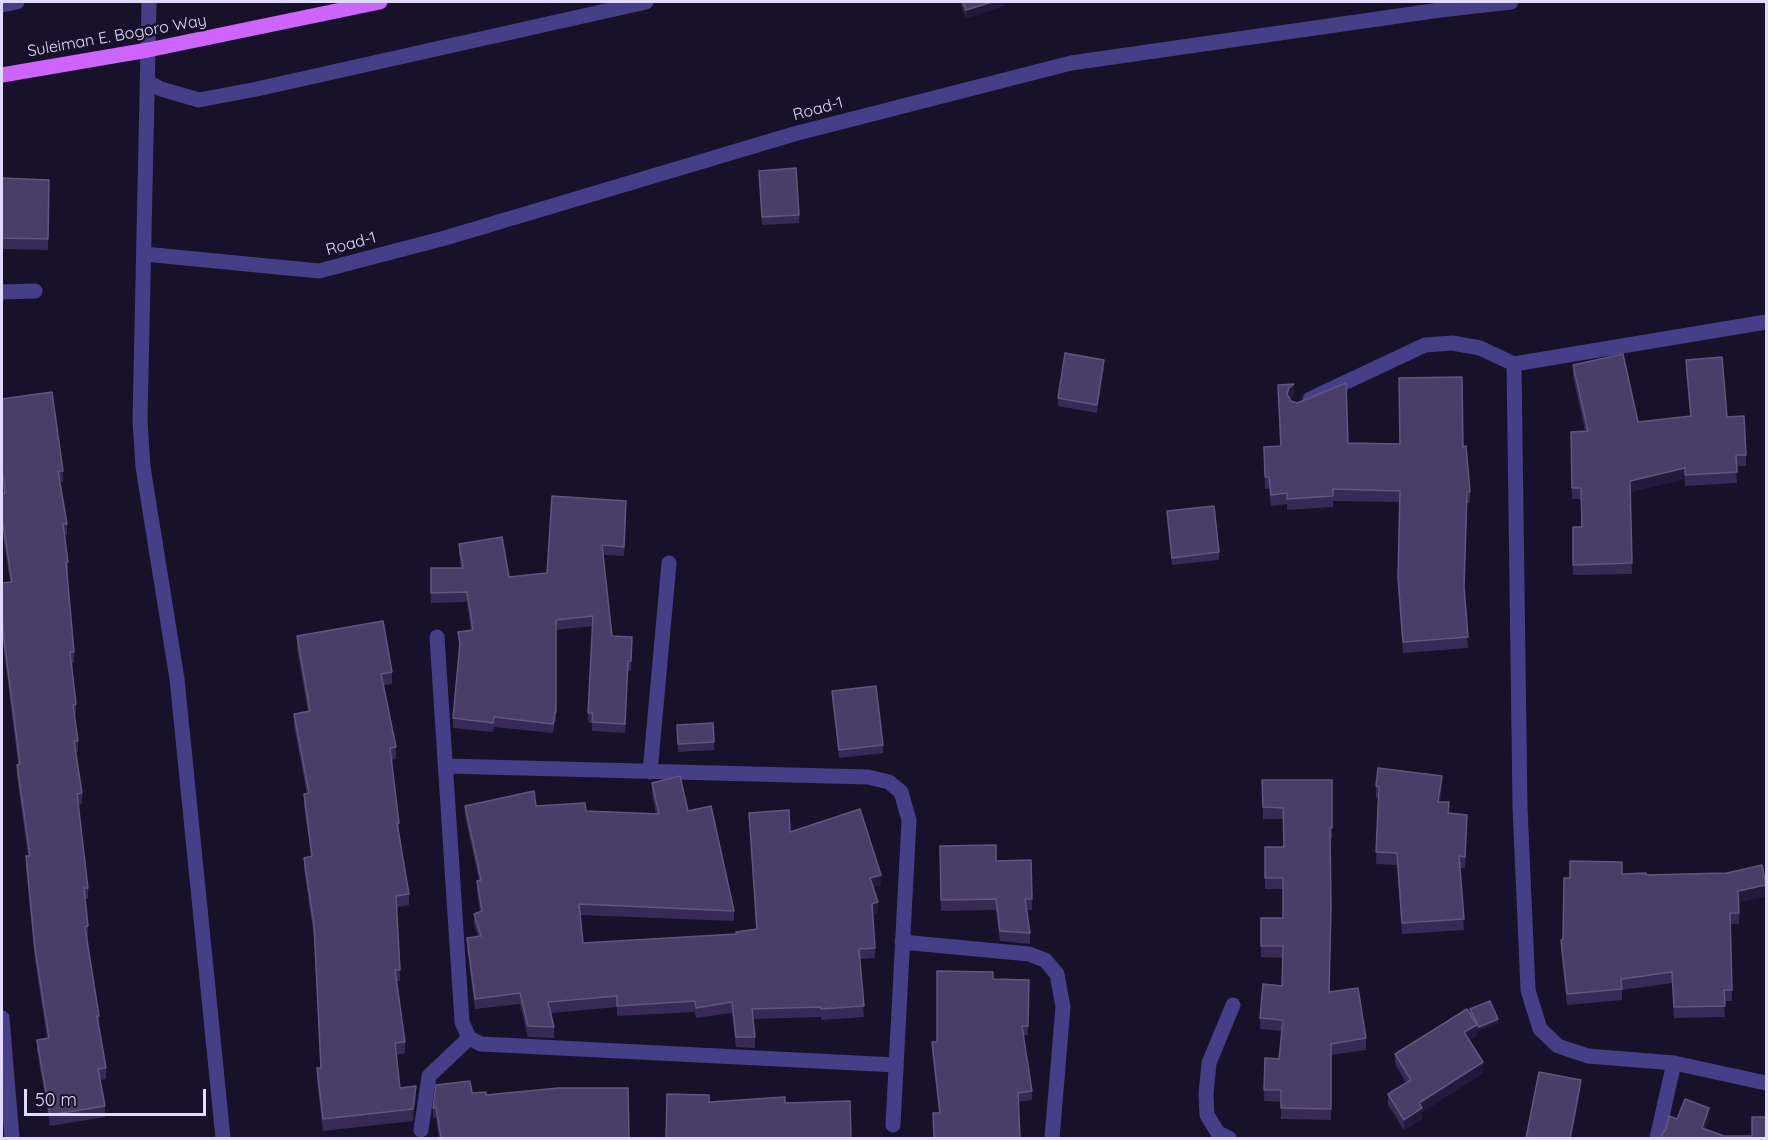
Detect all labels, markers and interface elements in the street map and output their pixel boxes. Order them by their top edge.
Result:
street label: Suleiman E. Bogoro Way [26,11,208,61]
street label: Road-1 [791,93,845,125]
street label: Road-1 [324,228,378,260]
scale bar [27,1077,208,1115]
text: 50 m [35,1088,77,1111]

